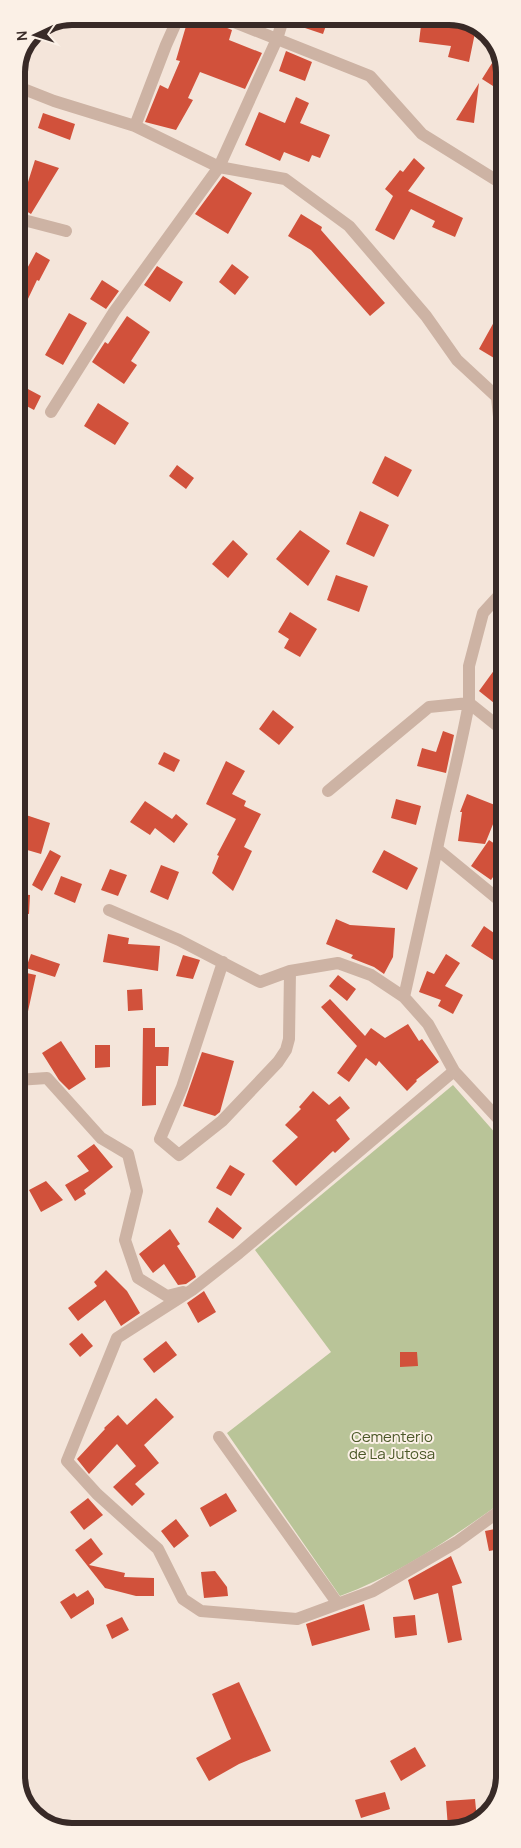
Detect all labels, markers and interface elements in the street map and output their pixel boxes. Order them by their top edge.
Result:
north arrow [10,10,60,60]
text: N [12,30,31,42]
park label: Cementerio de La Jutosa [349,1426,435,1464]

